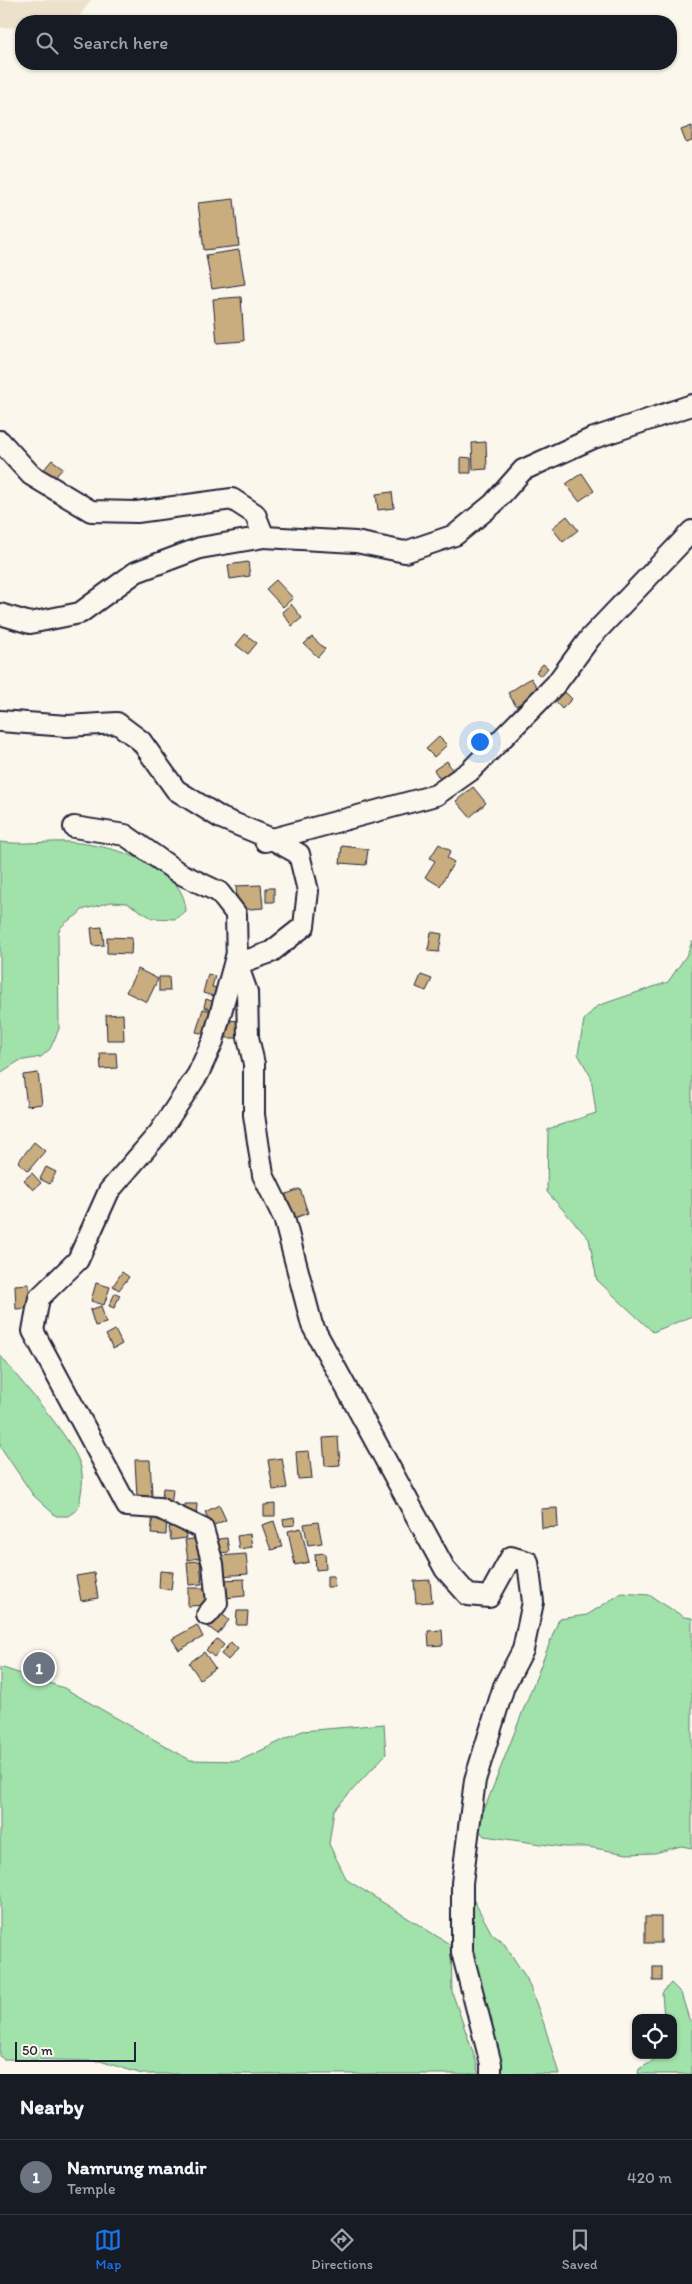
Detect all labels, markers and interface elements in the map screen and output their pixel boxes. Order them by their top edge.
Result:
search box [15,15,677,70]
icon: search [33,29,61,57]
text: Search here [73,31,168,54]
your location [467,729,493,755]
pin: 1 [23,1649,55,1687]
map controls [632,2014,677,2059]
button: locate [632,2014,677,2059]
scale bar [15,2039,136,2062]
text: 50 m [22,2042,53,2059]
text: Nearby [20,2094,84,2119]
text: Namrung mandir [67,2156,206,2179]
text: 1 [32,2168,40,2187]
text: 420 m [627,2168,672,2187]
text: Temple [67,2179,116,2198]
tab: Map [94,2226,122,2273]
tab: Directions [311,2226,373,2273]
tab: Saved [562,2226,598,2273]

